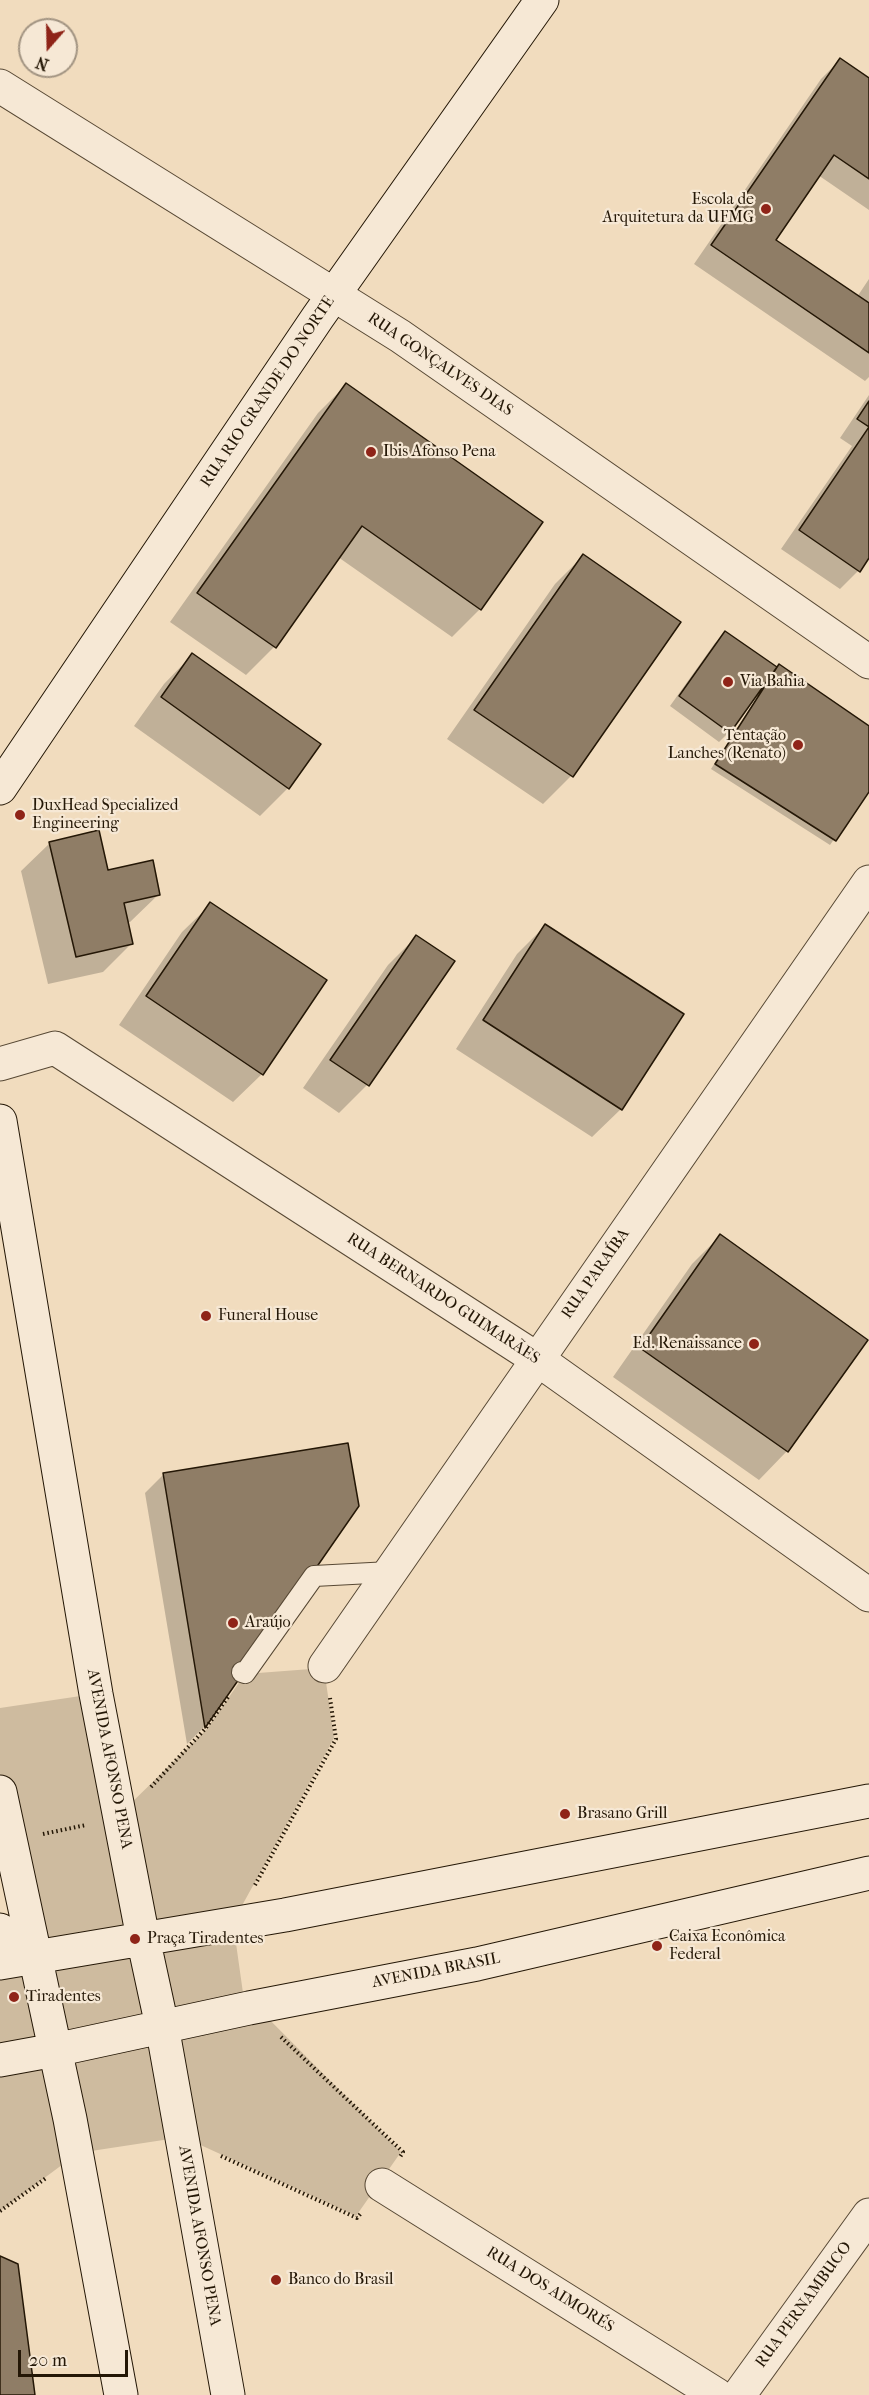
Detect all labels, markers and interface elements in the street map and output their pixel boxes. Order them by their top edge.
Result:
north arrow [18,18,78,78]
text: N [33,53,51,75]
place label: Escola de Arquitetura da UFMG [603,190,754,228]
marker: Escola de Arquitetura da UFMG [759,202,773,216]
street label: RUA RIO GRANDE DO NORTE [197,293,339,491]
street label: RUA GONÇALVES DIAS [364,309,516,421]
place label: Ibis Afonso Pena [383,442,496,462]
marker: Ibis Afonso Pena [364,445,378,459]
place label: Via Bahia [740,672,805,692]
marker: Via Bahia [721,675,735,689]
place label: Tentação Lanches (Renato) [668,726,786,764]
marker: Tentação Lanches (Renato) [791,738,805,752]
place label: DuxHead Specialized Engineering [32,796,178,834]
marker: DuxHead Specialized Engineering [13,808,27,822]
street label: RUA PARAÍBA [558,1225,634,1323]
street label: RUA BERNARDO GUIMARÃES [343,1229,543,1369]
place label: Funeral House [218,1306,318,1326]
marker: Funeral House [199,1309,213,1323]
place label: Ed. Renaissance [633,1334,742,1354]
marker: Ed. Renaissance [747,1337,761,1351]
place label: Araújo [245,1613,291,1633]
marker: Araújo [226,1616,240,1630]
street label: AVENIDA AFONSO PENA [82,1667,136,1851]
place label: Brasano Grill [577,1804,667,1824]
marker: Brasano Grill [558,1807,572,1821]
place label: Caixa Econômica Federal [669,1927,786,1965]
place label: Praça Tiradentes [147,1929,263,1949]
marker: Praça Tiradentes [128,1932,142,1946]
marker: Caixa Econômica Federal [650,1939,664,1953]
street label: AVENIDA BRASIL [370,1949,502,1993]
place label: Tiradentes [26,1987,101,2007]
marker: Tiradentes [7,1990,21,2004]
street label: AVENIDA AFONSO PENA [174,2144,224,2328]
street label: RUA PERNAMBUCO [752,2238,856,2372]
street label: RUA DOS AIMORÉS [483,2243,617,2337]
place label: Banco do Brasil [288,2270,394,2290]
marker: Banco do Brasil [269,2273,283,2287]
scale bar [21,2338,130,2376]
text: 20 m [29,2350,67,2371]

